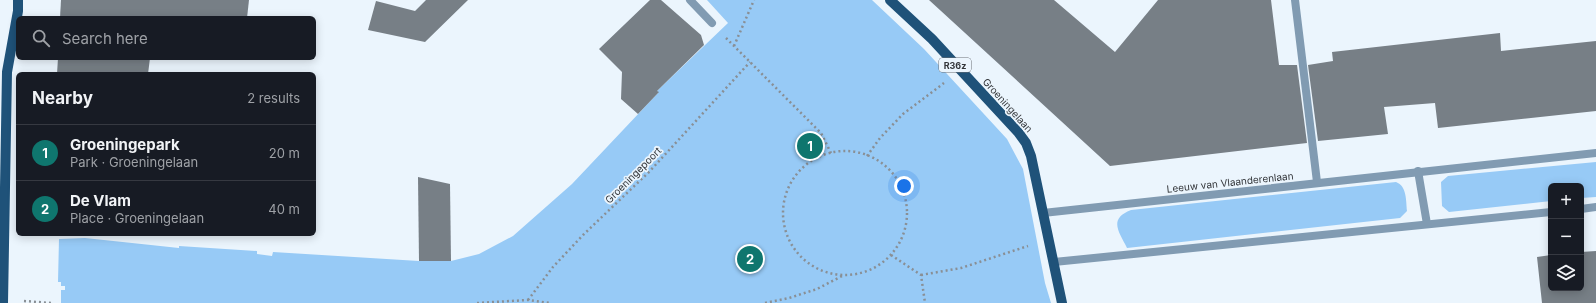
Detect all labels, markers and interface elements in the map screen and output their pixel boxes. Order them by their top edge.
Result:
search box [16,16,316,60]
icon: search [30,27,52,49]
text: Search here [62,29,148,48]
road number: R36z [939,58,971,72]
street label: Groeningelaan [981,75,1035,135]
text: Nearby [32,88,93,108]
text: 2 results [247,90,300,106]
pin: 1 [797,131,823,161]
text: Groeningepark [70,135,180,154]
street label: Groeningepoort [602,144,664,206]
text: 1 [42,145,48,161]
text: 20 m [269,145,300,161]
text: Park · Groeningelaan [70,154,198,170]
street label: Leeuw van Vlaanderenlaan [1166,169,1294,195]
your location [894,176,914,196]
map controls [1548,183,1584,291]
button: + [1548,183,1584,219]
text: De Vlam [70,191,131,210]
text: 2 [41,201,49,217]
text: 40 m [268,201,300,217]
text: Place · Groeningelaan [70,210,204,226]
button: − [1548,219,1584,255]
pin: 2 [737,244,763,274]
button: layers [1548,255,1584,291]

